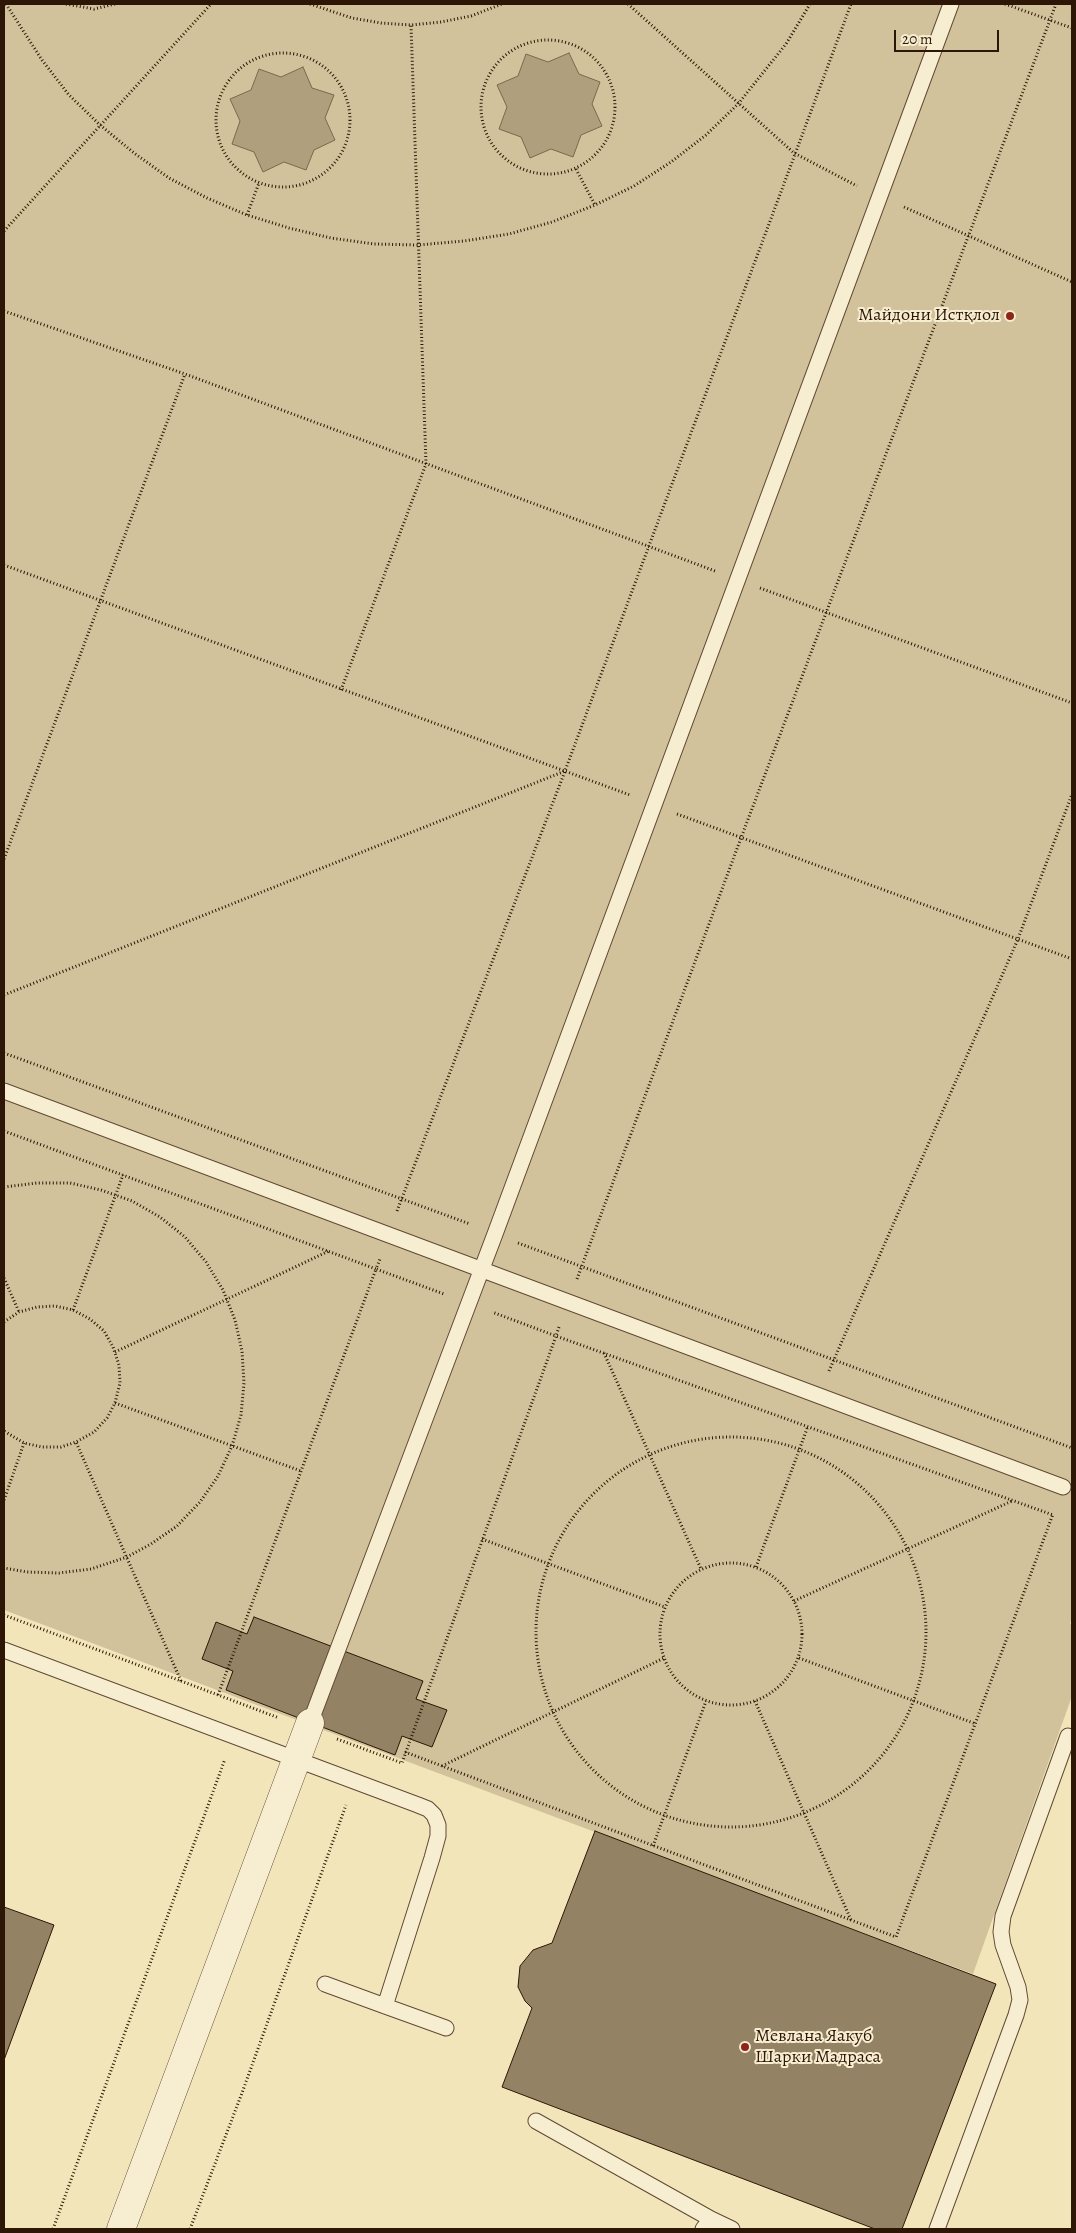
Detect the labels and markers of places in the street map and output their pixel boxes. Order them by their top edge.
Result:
place label: Майдони Истқлол [858,305,1000,327]
marker: Майдони Истқлол [1004,310,1016,322]
place label: Мевлана Яакуб Шарки Мадраса [755,2026,881,2068]
marker: Мевлана Яакуб Шарки Мадраса [739,2041,751,2053]

